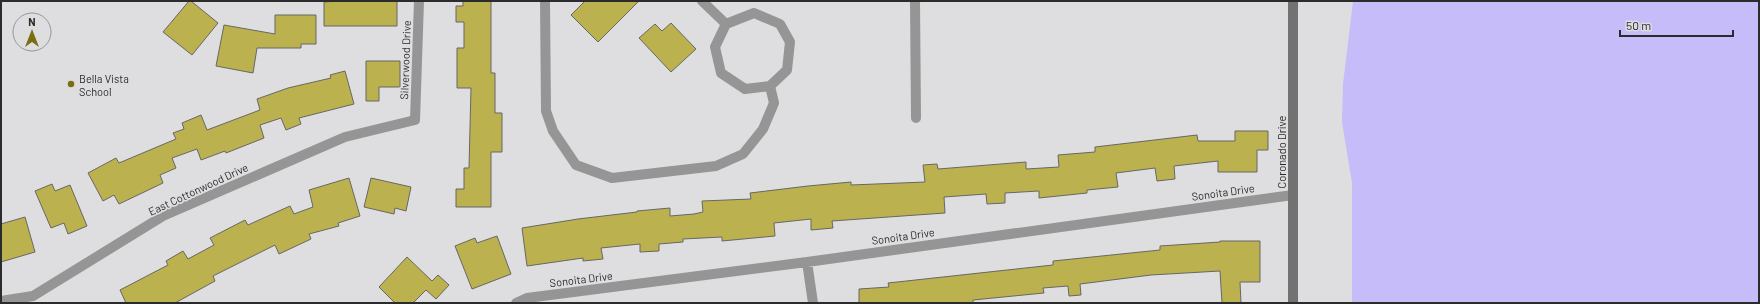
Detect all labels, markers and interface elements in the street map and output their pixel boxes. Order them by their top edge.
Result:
north arrow [12,12,52,52]
scale bar [1620,12,1733,38]
text: N [28,15,36,28]
text: 50 m [1626,18,1651,32]
street label: Silverwood Drive [397,20,413,100]
place label: Bella Vista School [79,72,129,98]
marker: Bella Vista School [66,79,76,89]
street label: Coronado Drive [1275,115,1288,188]
street label: East Cottonwood Drive [146,160,250,218]
street label: Sonoita Drive [1191,181,1255,203]
street label: Sonoita Drive [871,225,935,247]
street label: Sonoita Drive [549,269,613,289]

